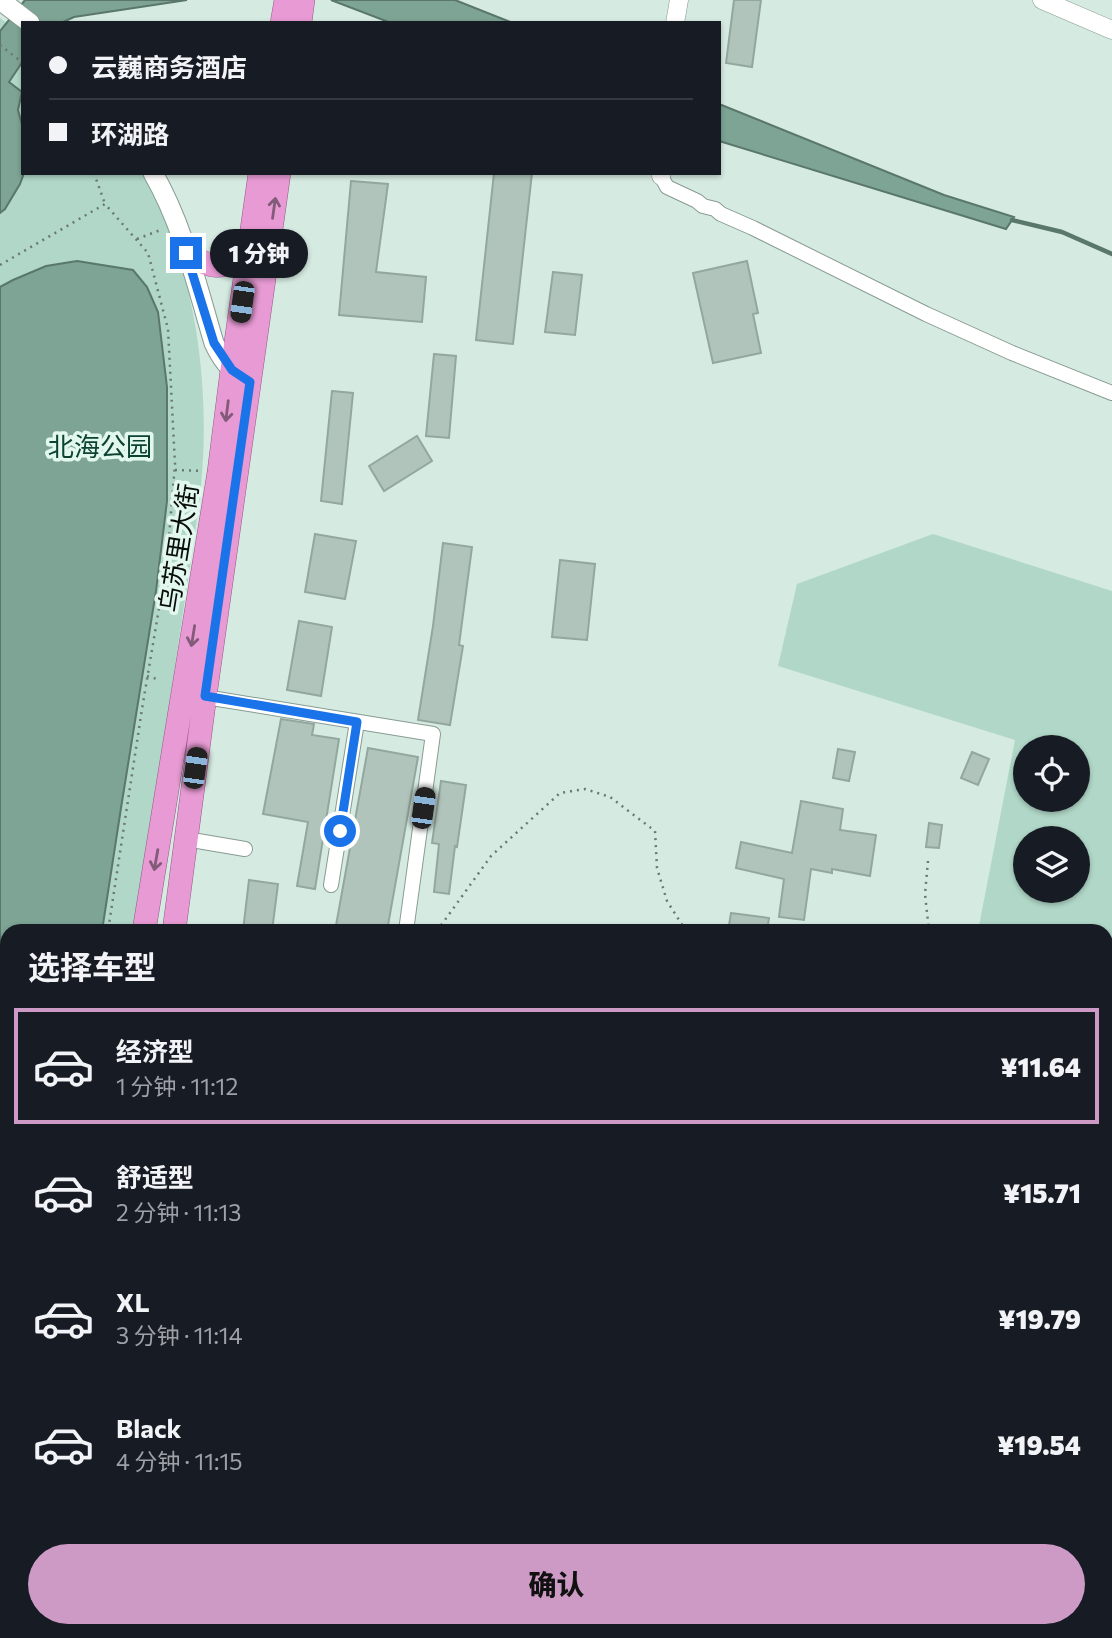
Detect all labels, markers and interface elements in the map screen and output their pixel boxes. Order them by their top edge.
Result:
text: 云巍商务酒店 [91,51,247,82]
text: 环湖路 [91,118,169,149]
one-way arrow [268,197,281,220]
callout: 1 分钟 [210,229,308,278]
route end [170,237,202,269]
text: 1 分钟 [228,239,290,267]
car [229,280,256,324]
one-way arrow [220,399,233,421]
park label: 北海公园 [48,430,152,461]
street label: 乌苏里大街 [152,481,203,614]
one-way arrow [186,624,199,646]
map controls [1013,735,1090,903]
button: locate [1013,735,1090,812]
car [182,746,209,790]
car [410,786,437,830]
route start [324,815,356,847]
button: layers [1013,826,1090,903]
one-way arrow [149,848,162,871]
text: 选择车型 [28,946,156,986]
icon: car [32,1035,95,1098]
text: 经济型 [116,1035,194,1066]
text: ¥11.64 [1000,1051,1081,1082]
text: 1 分钟 · 11:12 [116,1072,238,1100]
icon: car [32,1161,95,1224]
text: 舒适型 [116,1161,194,1192]
text: ¥15.71 [1003,1177,1081,1208]
text: 2 分钟 · 11:13 [116,1198,241,1226]
text: XL [116,1286,150,1317]
icon: car [32,1287,95,1350]
text: ¥19.79 [998,1303,1081,1334]
text: 3 分钟 · 11:14 [116,1321,243,1349]
text: Black [116,1412,182,1443]
icon: car [32,1413,95,1476]
text: ¥19.54 [997,1429,1081,1460]
text: 4 分钟 · 11:15 [116,1447,243,1475]
button: 确认 [28,1544,1085,1624]

